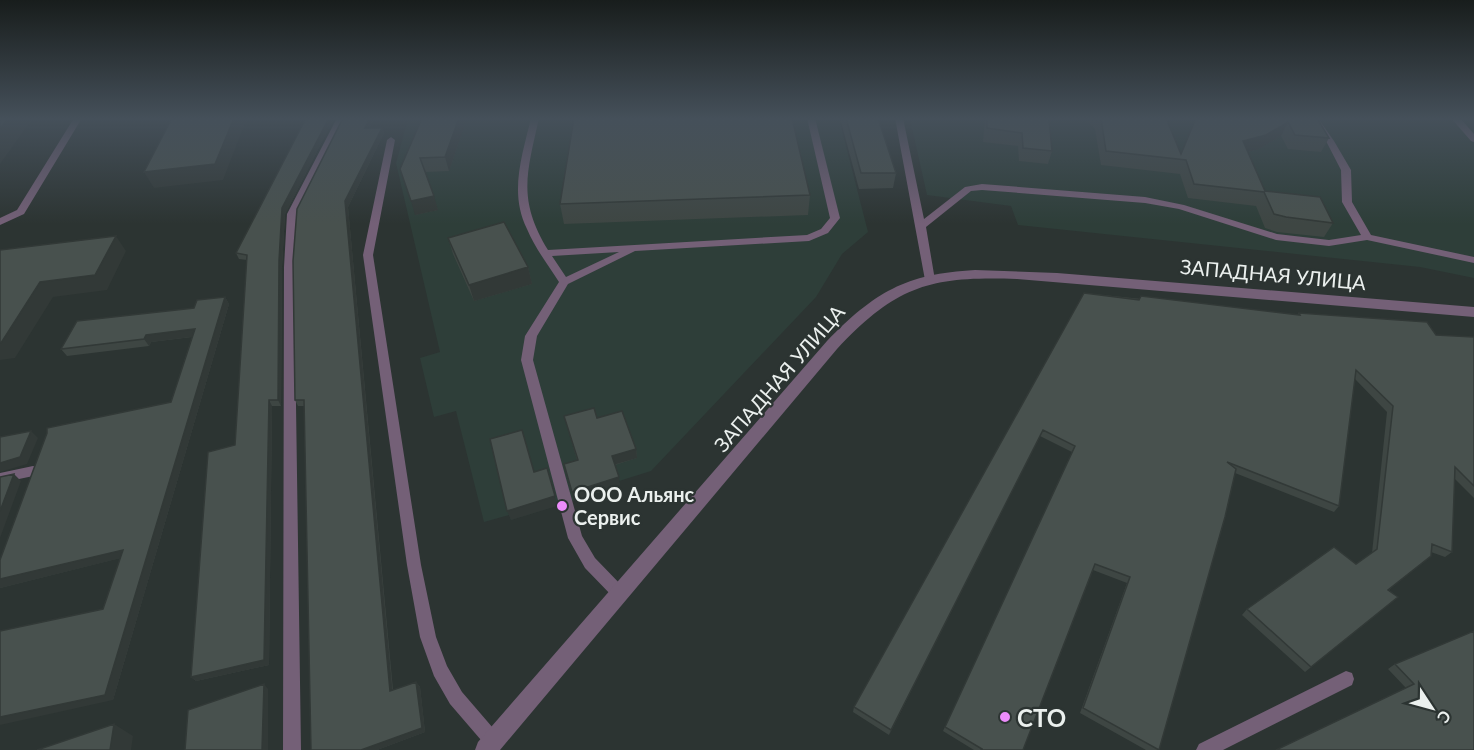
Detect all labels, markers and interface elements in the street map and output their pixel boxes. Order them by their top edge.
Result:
street label: ЗАПАДНАЯ УЛИЦА [1179,254,1367,294]
street label: ЗАПАДНАЯ УЛИЦА [709,299,850,456]
place label: ООО Альянс Сервис [574,482,695,529]
marker: ООО Альянс Сервис [555,499,569,513]
north arrow [1402,678,1462,738]
place label: СТО [1017,703,1066,732]
text: С [1434,707,1455,727]
marker: СТО [998,710,1012,724]

